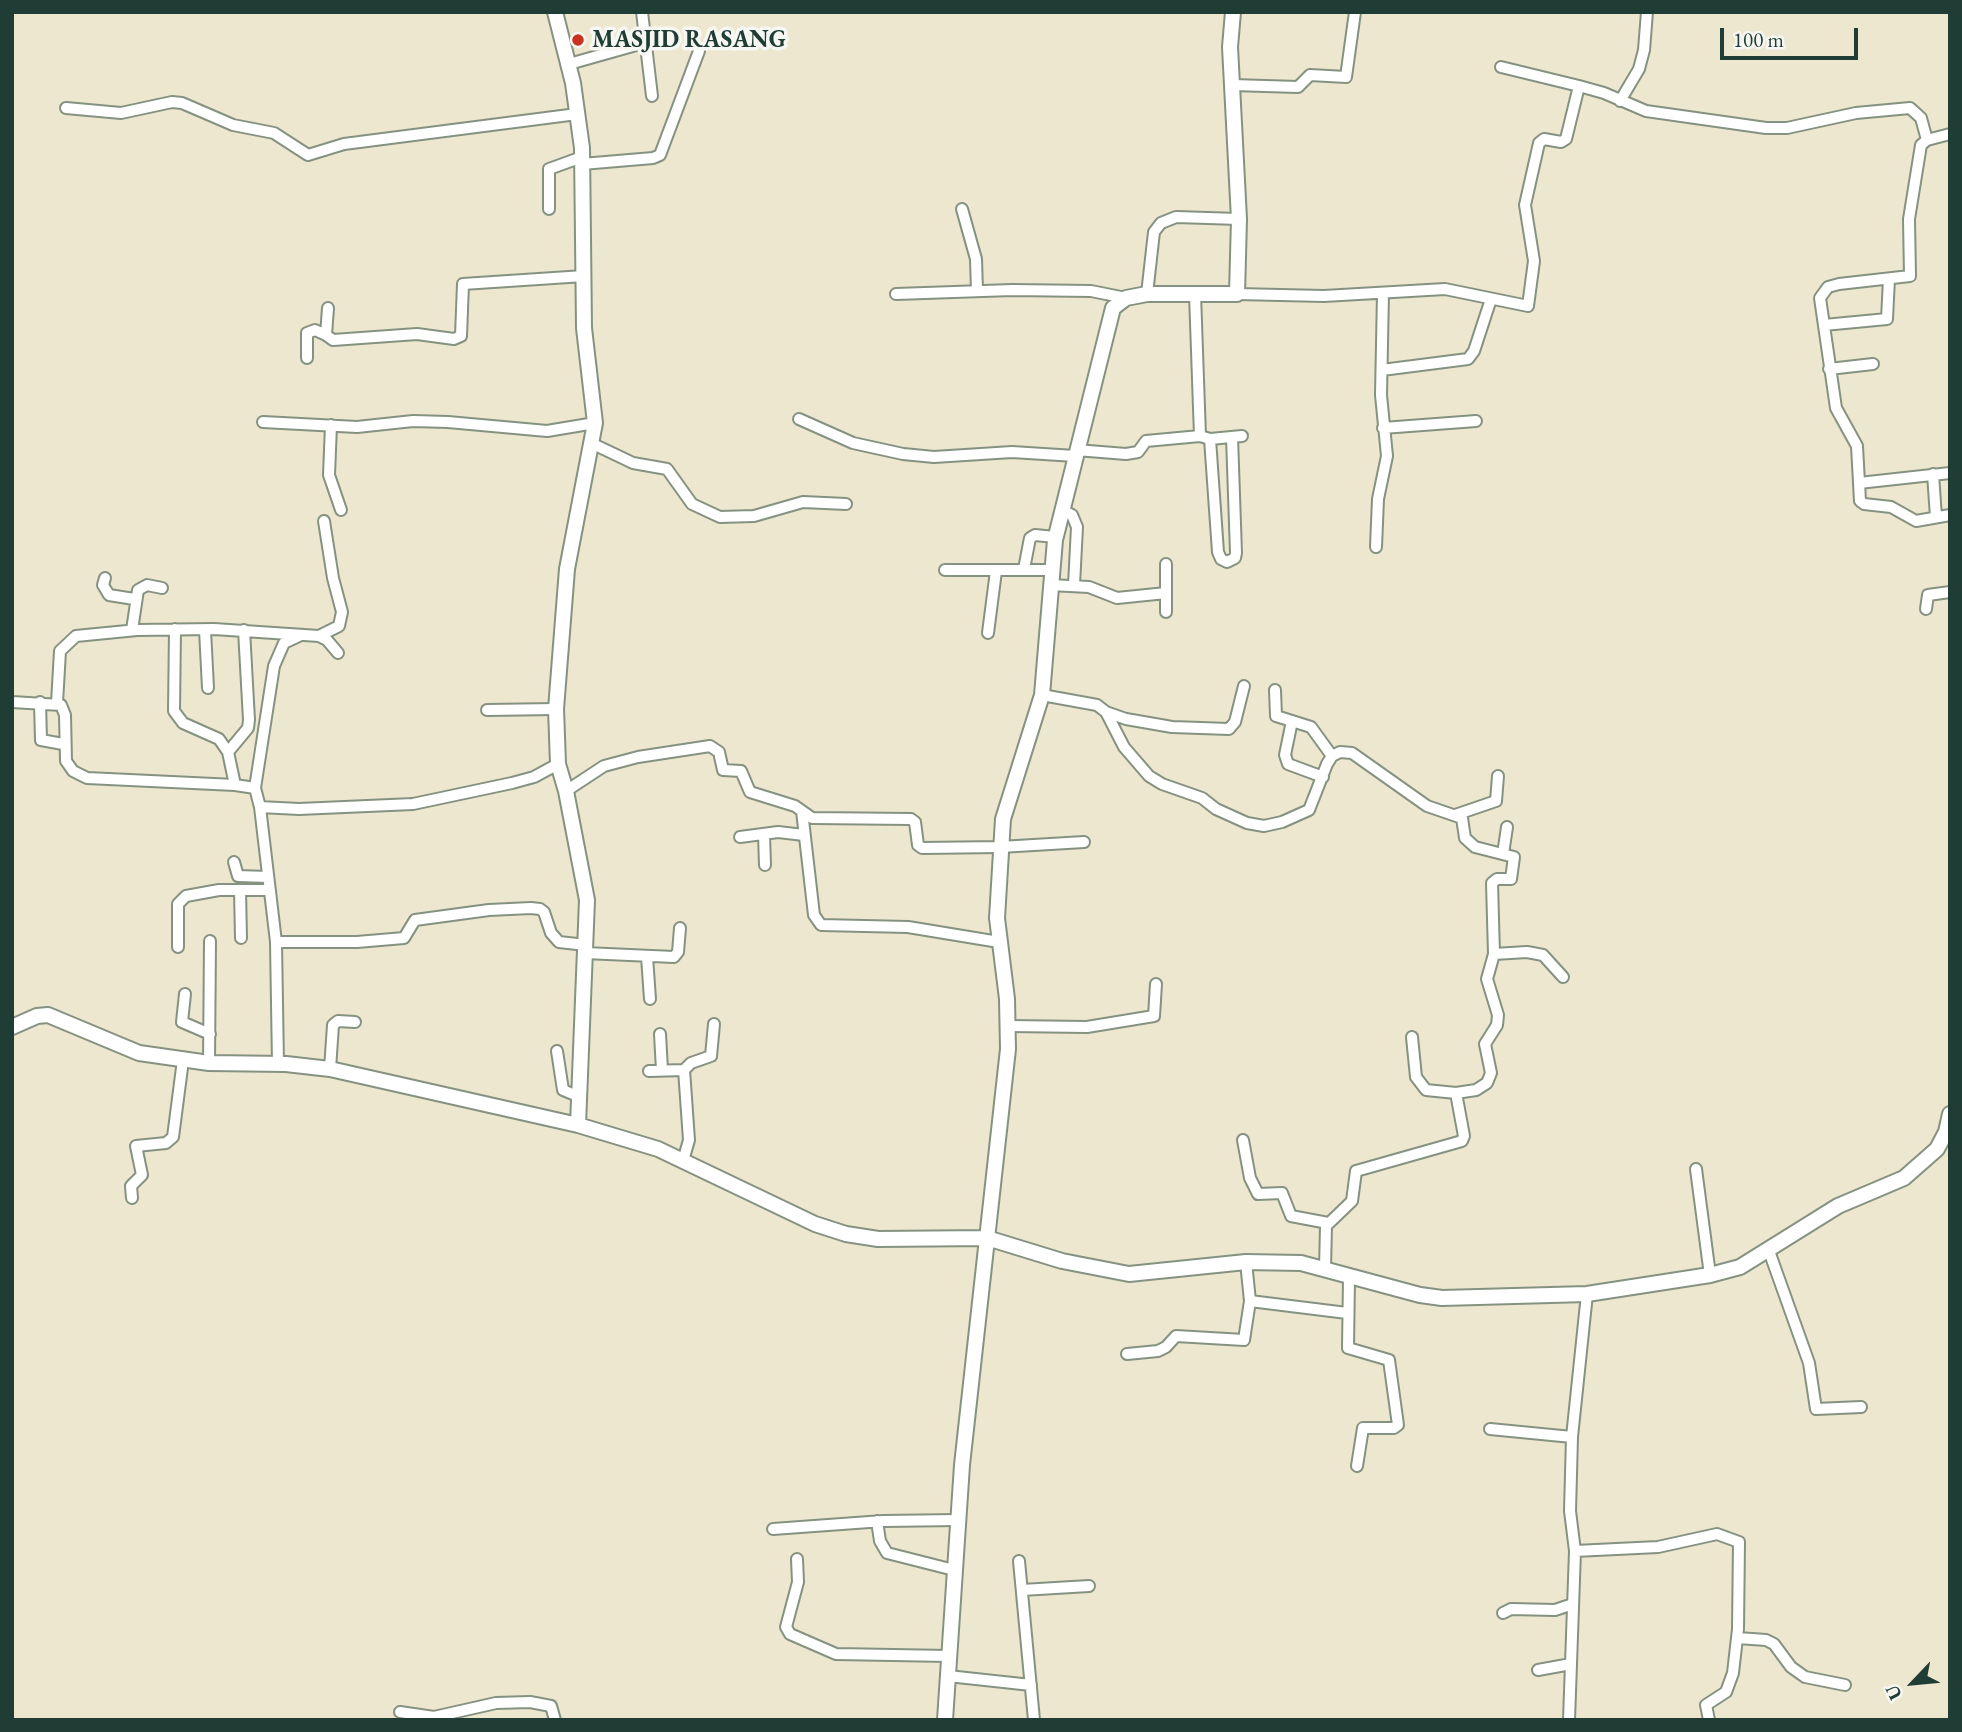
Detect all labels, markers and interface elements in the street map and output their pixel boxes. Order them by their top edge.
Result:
scale bar [1724,14,1862,58]
place label: MASJID RASANG [592,26,786,54]
text: 100 m [1733,26,1784,53]
marker: MASJID RASANG [570,32,586,48]
north arrow [1878,1648,1948,1718]
text: U [1879,1681,1908,1704]

